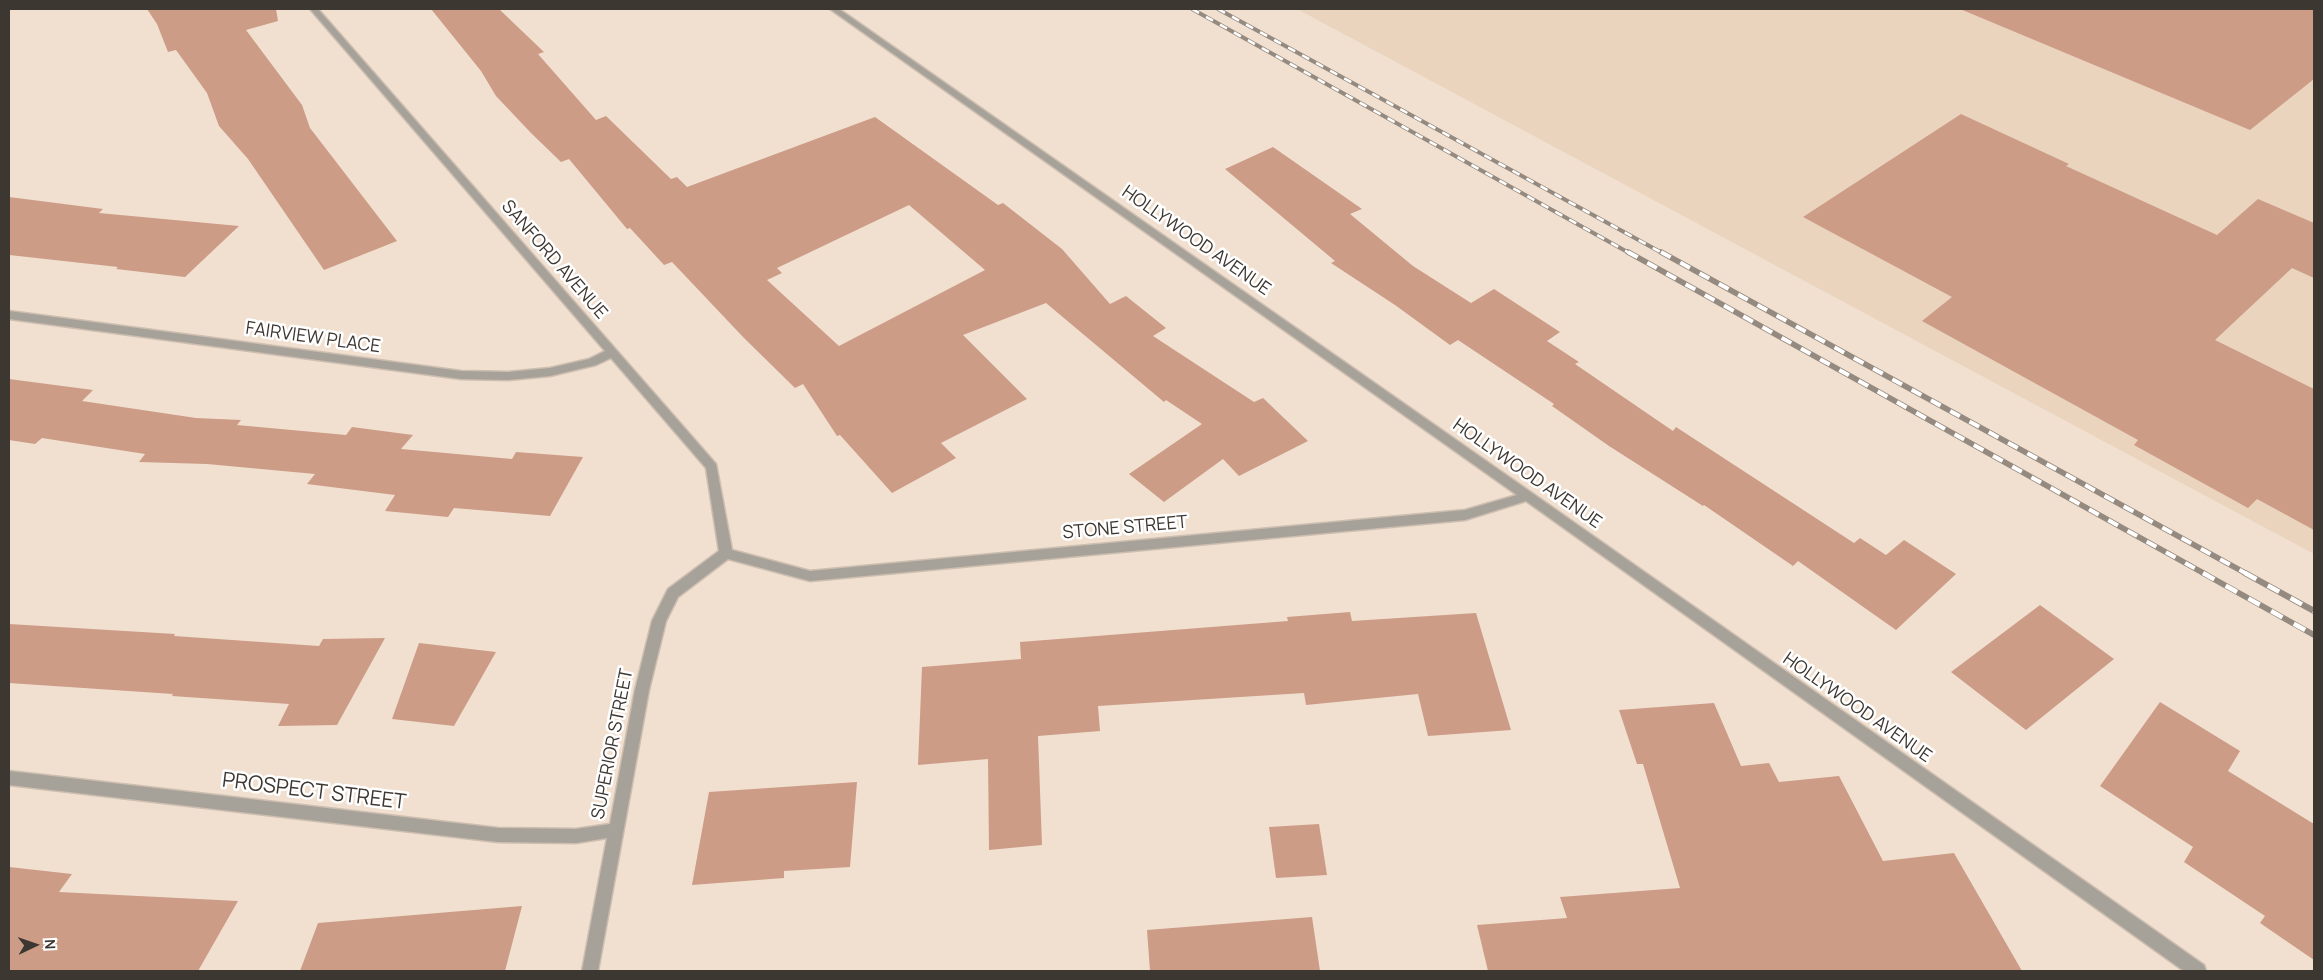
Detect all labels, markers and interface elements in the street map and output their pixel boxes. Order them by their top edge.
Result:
street label: HOLLYWOOD AVENUE [1117,181,1275,301]
street label: SANFORD AVENUE [497,196,611,324]
street label: FAIRVIEW PLACE [244,318,382,358]
street label: HOLLYWOOD AVENUE [1448,414,1606,534]
street label: STONE STREET [1062,512,1188,544]
street label: HOLLYWOOD AVENUE [1778,648,1936,768]
street label: SUPERIOR STREET [588,667,638,821]
street label: PROSPECT STREET [221,768,407,816]
north arrow [10,920,60,970]
text: N [41,939,60,950]

